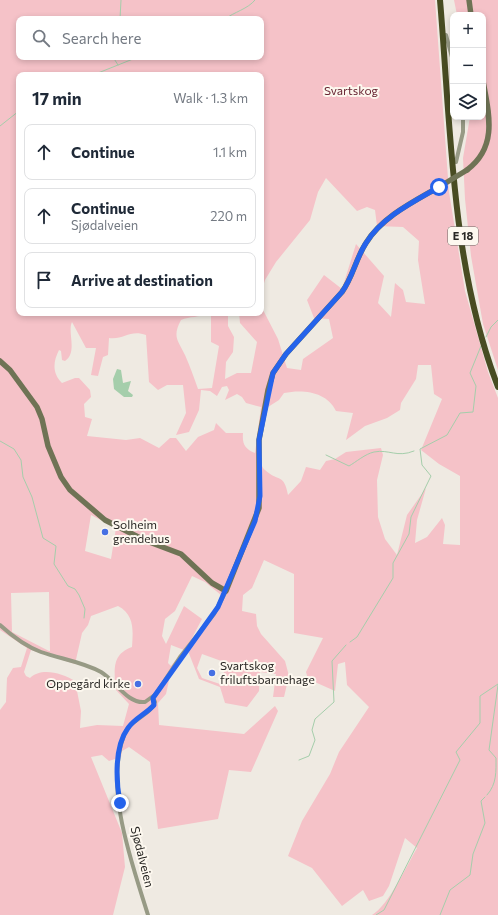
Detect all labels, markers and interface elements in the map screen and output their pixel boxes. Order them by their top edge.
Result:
map controls [450,12,486,120]
button: + [450,12,486,48]
search box [16,16,264,60]
icon: search [30,27,52,49]
text: Search here [62,29,141,47]
button: − [450,48,486,84]
park label: Svartskog [324,83,379,97]
button: layers [450,84,486,120]
text: 17 min [32,88,82,109]
text: Walk · 1.3 km [173,90,248,106]
icon: ahead [33,141,55,163]
text: Continue [71,143,135,161]
text: 1.1 km [213,144,247,160]
route start [430,178,448,196]
text: Continue [71,199,135,217]
icon: ahead [33,205,55,227]
text: 220 m [210,208,247,224]
text: Sjødalveien [71,217,138,233]
road number: E 18 [448,227,478,245]
icon: arrive [33,269,55,291]
text: Arrive at destination [71,271,213,289]
place label: Solheim grendehus [113,517,170,545]
marker: Solheim grendehus [100,527,110,537]
place label: Svartskog friluftsbarnehage [220,658,315,686]
marker: Svartskog friluftsbarnehage [207,668,217,678]
place label: Oppegård kirke [46,676,130,690]
marker: Oppegård kirke [133,679,143,689]
route end [111,794,129,812]
street label: Sjødalveien [129,825,157,889]

